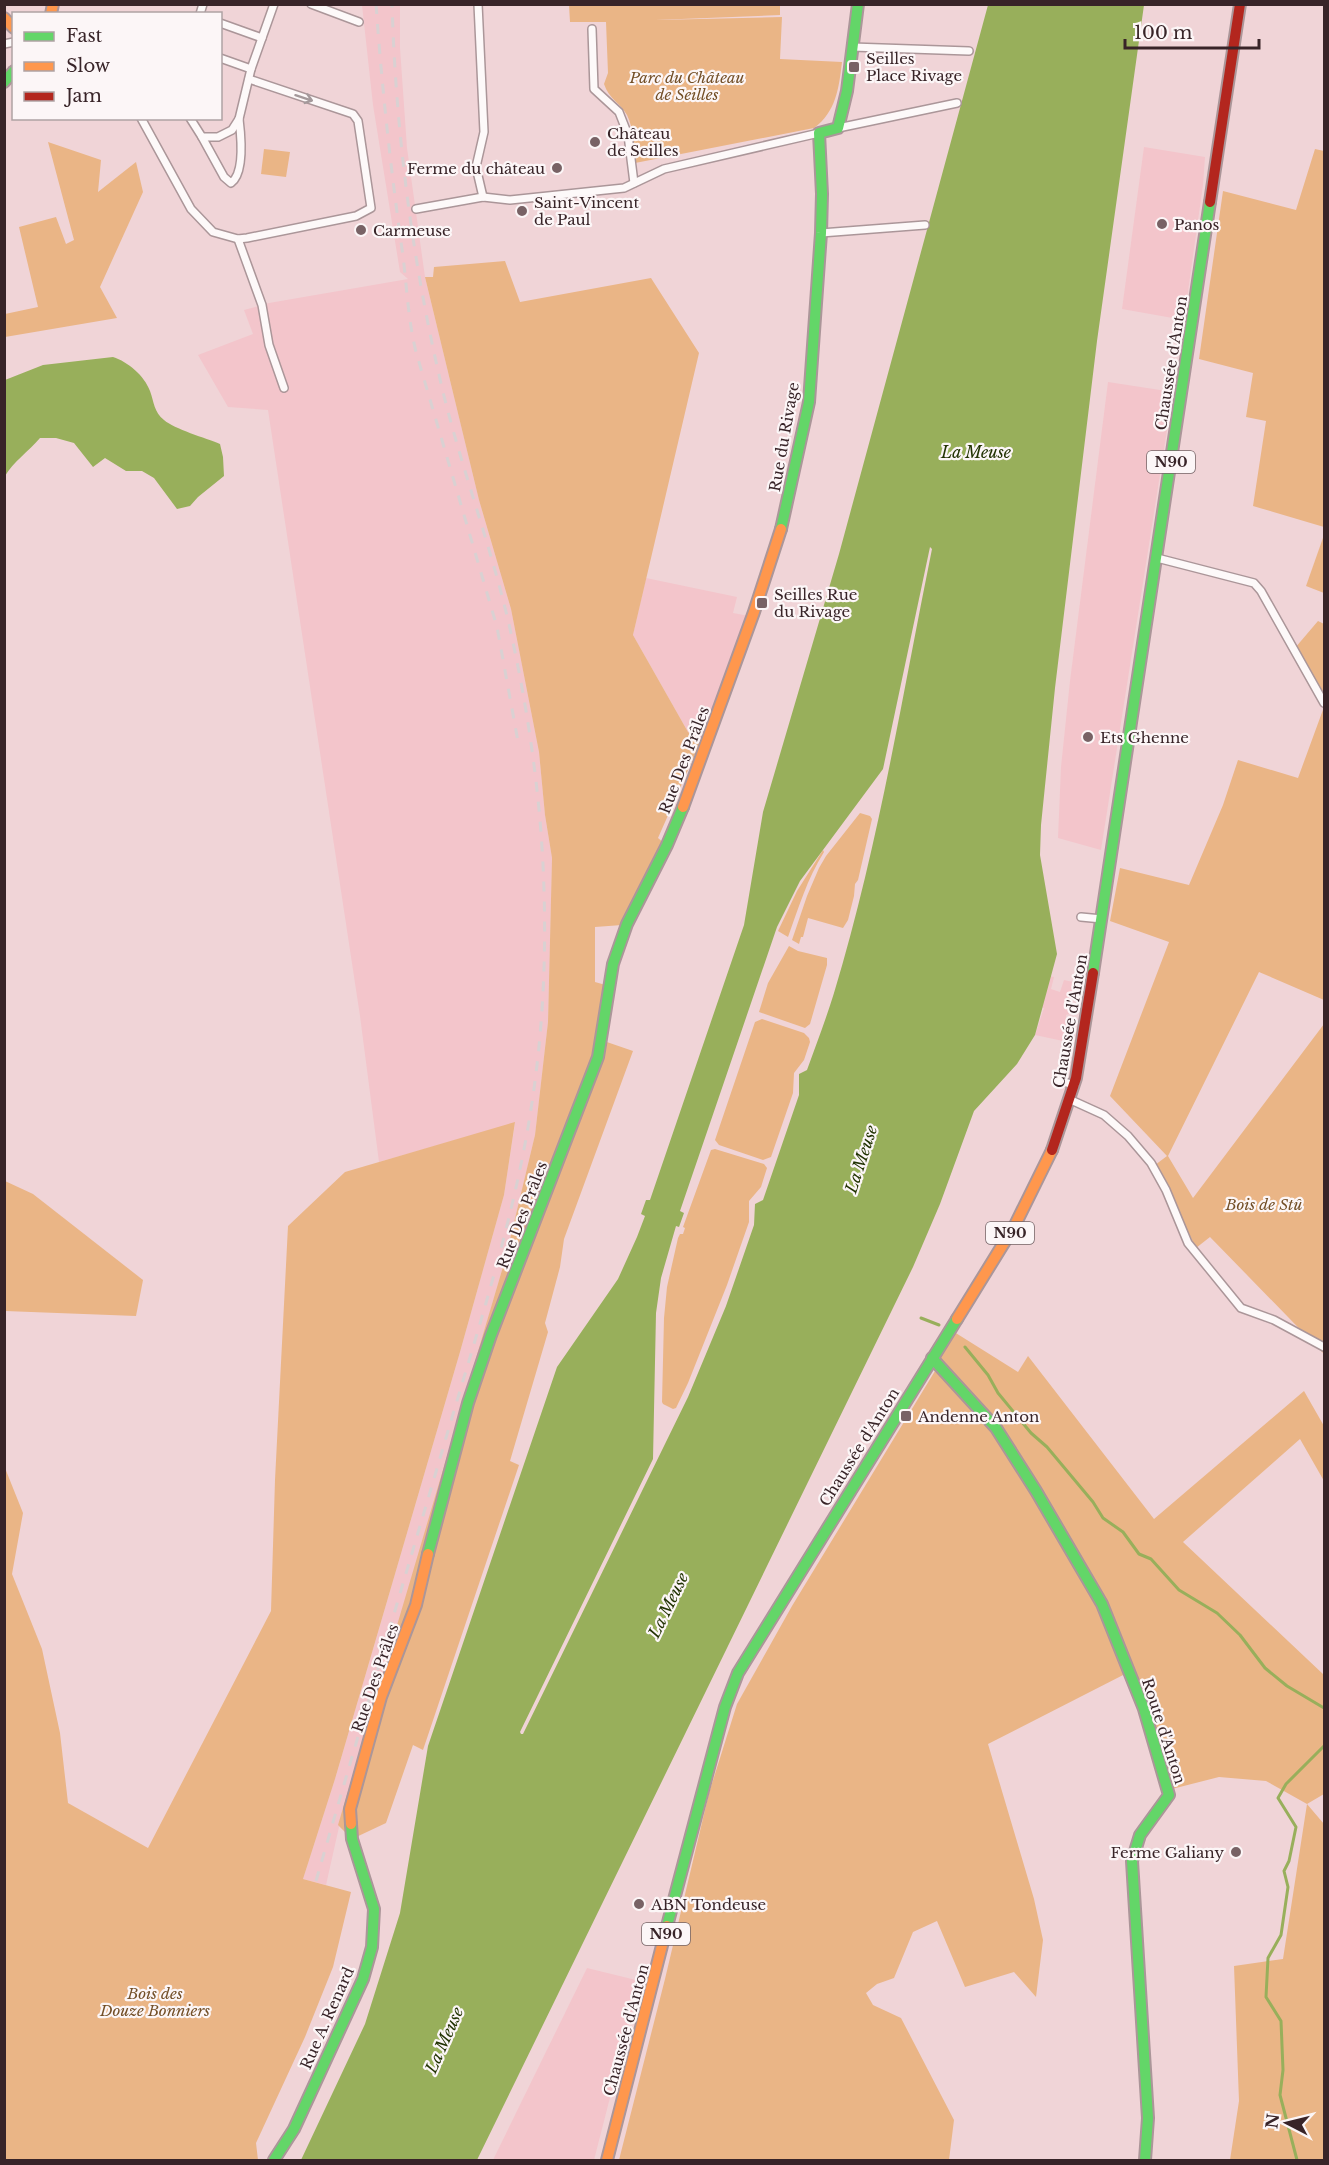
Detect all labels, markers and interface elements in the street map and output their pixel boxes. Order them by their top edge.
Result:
legend [12,12,222,120]
scale bar [1125,12,1258,50]
text: 100 m [1134,22,1192,44]
text: Fast [66,25,103,47]
place label: Seilles Place Rivage [866,49,962,85]
text: Slow [66,55,111,77]
marker: Seilles Place Rivage [847,60,861,74]
park label: Parc du Château de Seilles [629,68,745,104]
text: Jam [64,85,102,107]
one-way arrow [294,93,313,104]
place label: Château de Seilles [607,124,679,160]
marker: Château de Seilles [588,135,602,149]
place label: Ferme du château [407,159,545,178]
marker: Ferme du château [550,161,564,175]
place label: Saint-Vincent de Paul [534,193,639,229]
marker: Saint-Vincent de Paul [515,204,529,218]
place label: Panos [1174,215,1220,234]
marker: Panos [1155,217,1169,231]
place label: Carmeuse [373,221,451,240]
marker: Carmeuse [354,223,368,237]
street label: Chaussée d'Anton [1151,294,1191,432]
street label: Rue du Rivage [765,381,803,493]
water label: La Meuse [940,442,1012,462]
road number: N90 [1147,451,1195,473]
place label: Seilles Rue du Rivage [774,585,857,621]
marker: Seilles Rue du Rivage [755,596,769,610]
street label: Rue Des Prâles [655,703,713,817]
place label: Ets Ghenne [1100,728,1189,747]
marker: Ets Ghenne [1081,730,1095,744]
street label: Chaussée d'Anton [1049,952,1091,1090]
water label: La Meuse [840,1122,882,1196]
street label: Rue Des Prâles [493,1158,551,1272]
park label: Bois de Stû [1225,1195,1302,1214]
road number: N90 [986,1222,1034,1244]
street label: Chaussée d'Anton [815,1384,903,1510]
place label: Andenne Anton [917,1407,1039,1426]
marker: Andenne Anton [899,1409,913,1423]
water label: La Meuse [643,1568,693,1642]
street label: Rue Des Prâles [347,1621,403,1735]
street label: Route d'Anton [1138,1676,1190,1786]
place label: Ferme Galiany [1111,1843,1224,1862]
marker: Ferme Galiany [1229,1845,1243,1859]
place label: ABN Tondeuse [650,1895,766,1914]
marker: ABN Tondeuse [632,1897,646,1911]
road number: N90 [642,1923,690,1945]
street label: Chaussée d'Anton [599,1962,653,2098]
street label: Rue A. Renard [296,1964,358,2072]
park label: Bois des Douze Bonniers [99,1984,210,2020]
water label: La Meuse [420,2003,468,2077]
north arrow [1257,2093,1317,2153]
text: N [1261,2112,1283,2130]

